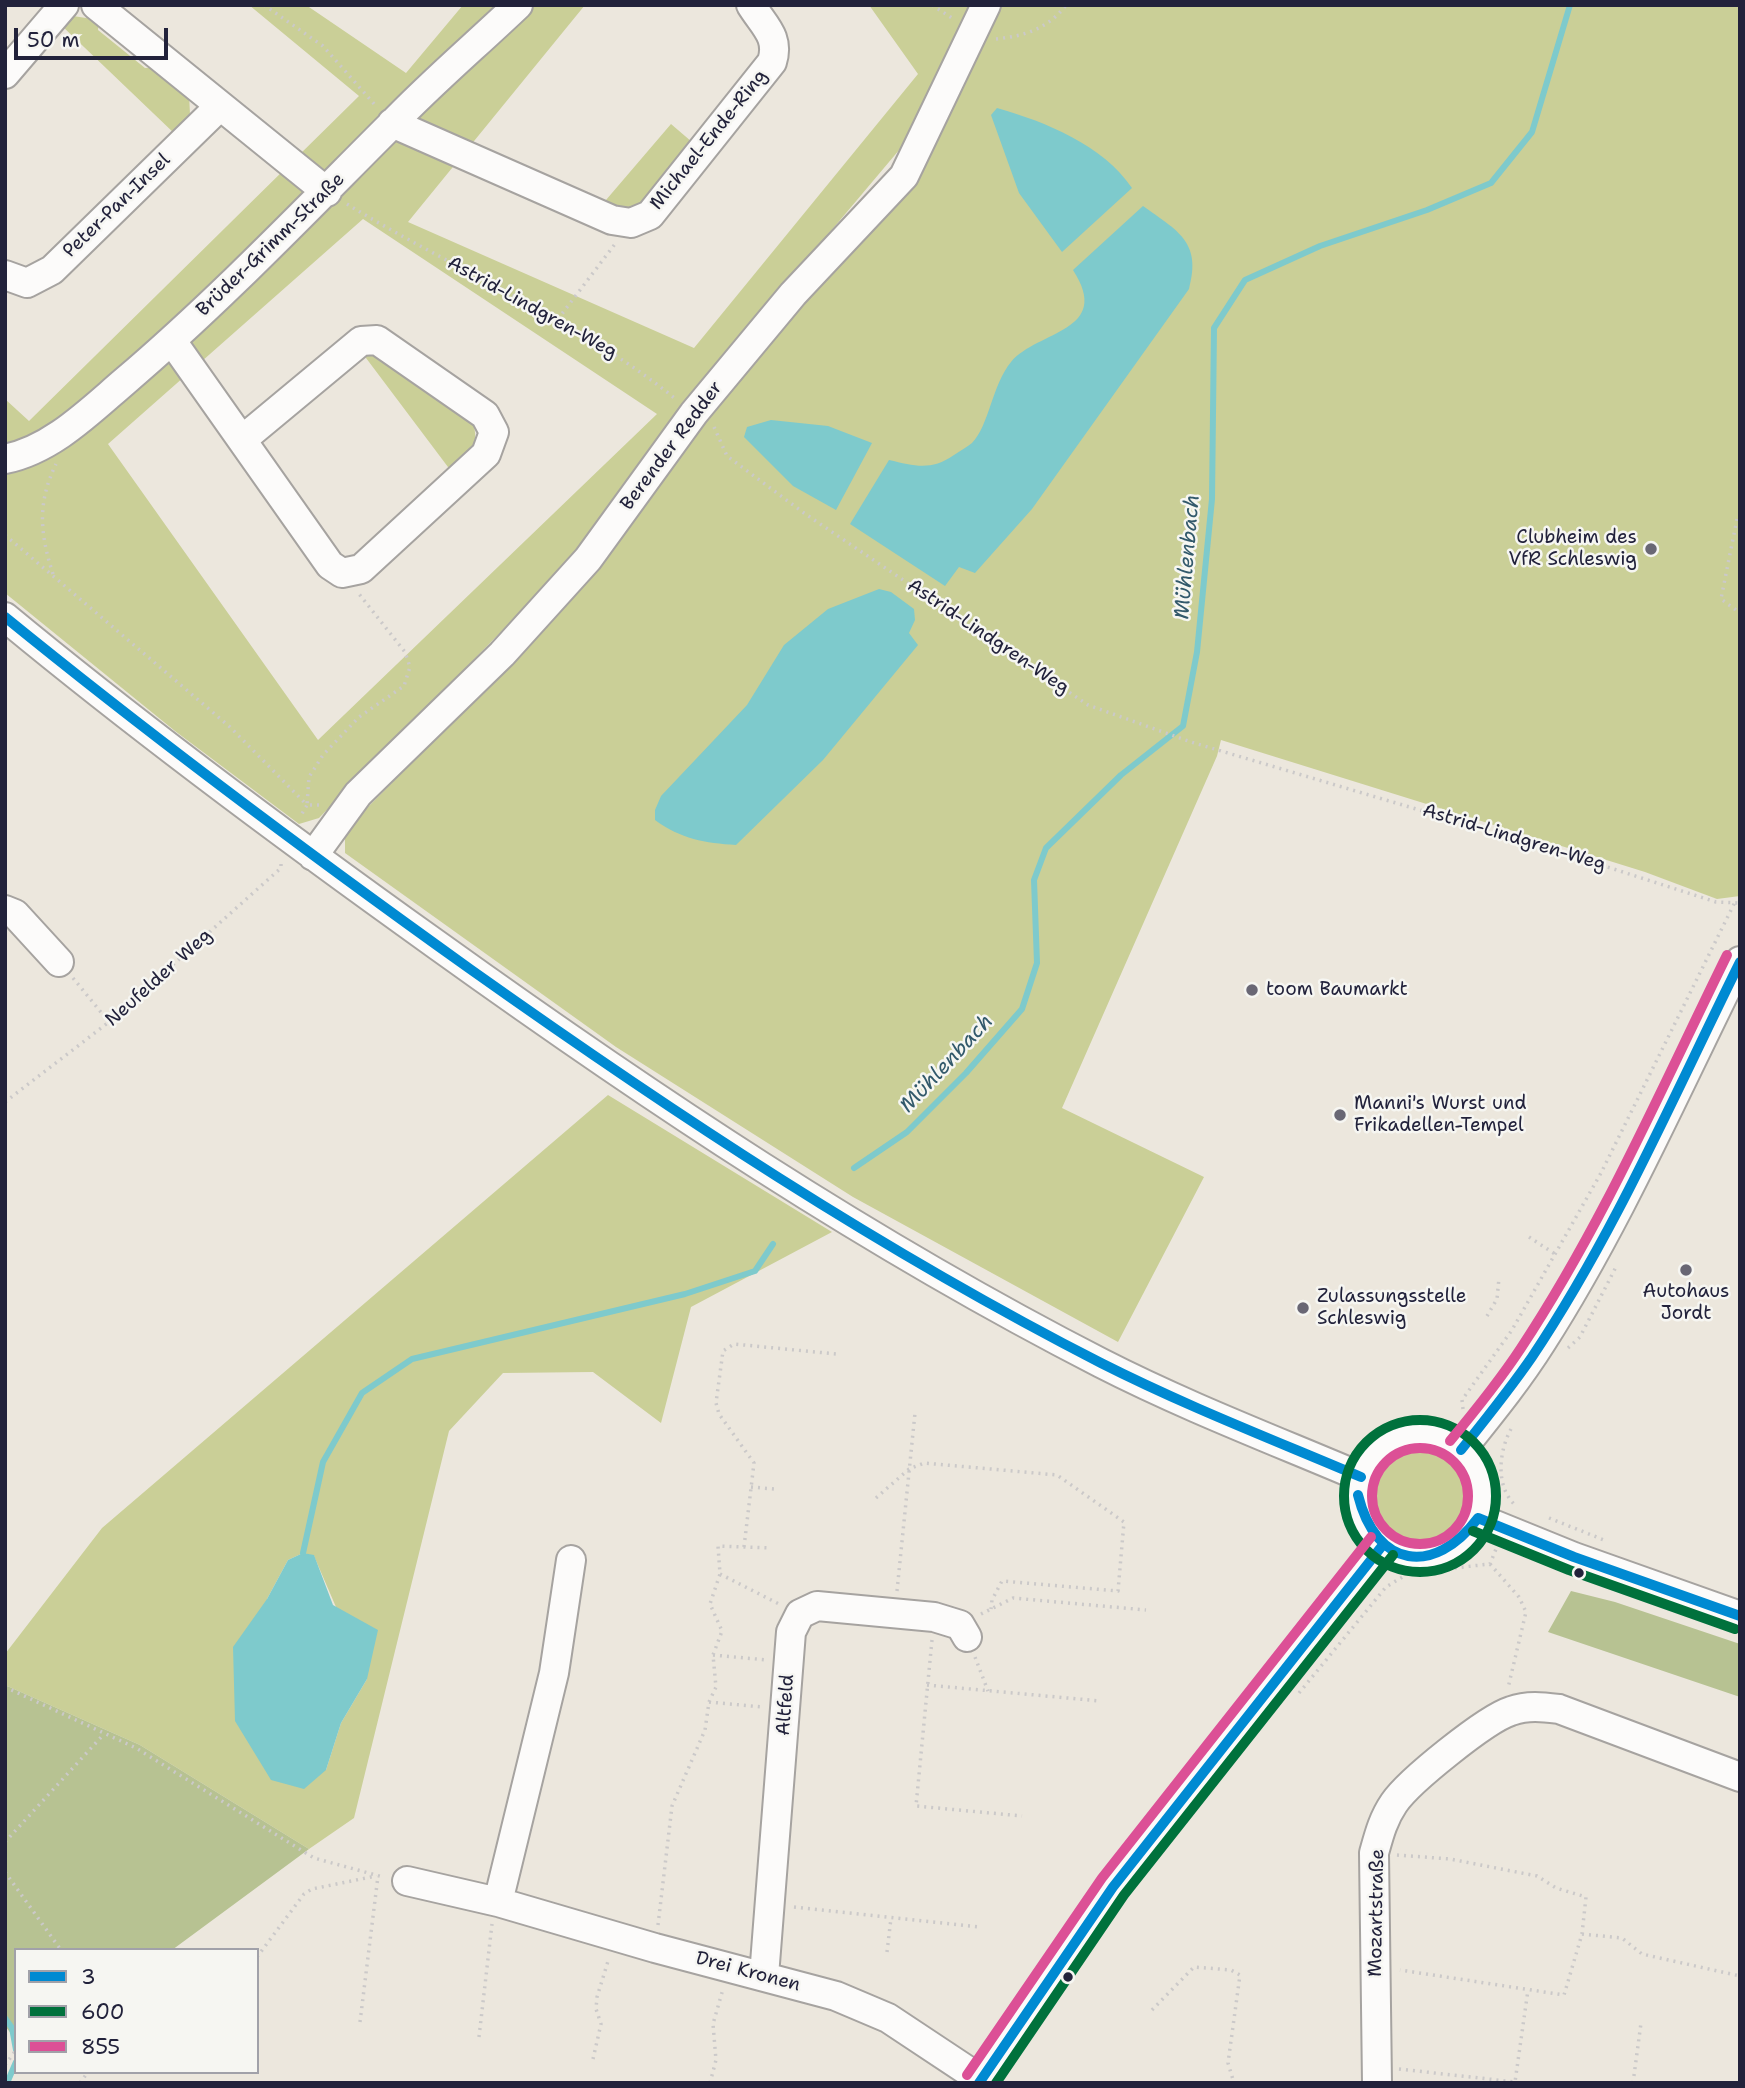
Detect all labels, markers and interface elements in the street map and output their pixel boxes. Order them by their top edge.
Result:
scale bar [18,14,172,58]
text: 50 m [27,26,80,54]
street label: Michael-Ende-Ring [645,65,773,215]
street label: Peter-Pan-Insel [59,149,175,263]
street label: Brüder-Grimm-Straße [192,168,350,322]
street label: Astrid-Lindgren-Weg [443,252,621,364]
street label: Berender Redder [616,377,728,515]
water label: Mühlenbach [1170,494,1206,620]
place label: Clubheim des VfR Schleswig [1508,527,1637,571]
marker: Clubheim des VfR Schleswig [1643,541,1659,557]
street label: Astrid-Lindgren-Weg [903,574,1073,700]
street label: Astrid-Lindgren-Weg [1420,799,1608,877]
street label: Neufelder Weg [101,924,217,1032]
place label: toom Baumarkt [1266,979,1408,1001]
marker: toom Baumarkt [1244,982,1260,998]
water label: Mühlenbach [895,1010,999,1118]
place label: Manni's Wurst und Frikadellen-Tempel [1354,1093,1527,1137]
marker: Manni's Wurst und Frikadellen-Tempel [1332,1107,1348,1123]
marker: Autohaus Jordt [1678,1262,1694,1278]
place label: Autohaus Jordt [1642,1281,1730,1325]
place label: Zulassungsstelle Schleswig [1317,1286,1467,1330]
marker: Zulassungsstelle Schleswig [1295,1300,1311,1316]
unlabelled marker [1572,1566,1586,1580]
street label: Altfeld [772,1673,800,1737]
street label: Mozartstraße [1364,1849,1390,1977]
street label: Drei Kronen [693,1947,803,1997]
legend [14,1948,259,2074]
text: 3 [81,1963,96,1991]
unlabelled marker [1061,1970,1075,1984]
text: 600 [81,1998,124,2026]
text: 855 [81,2033,120,2061]

